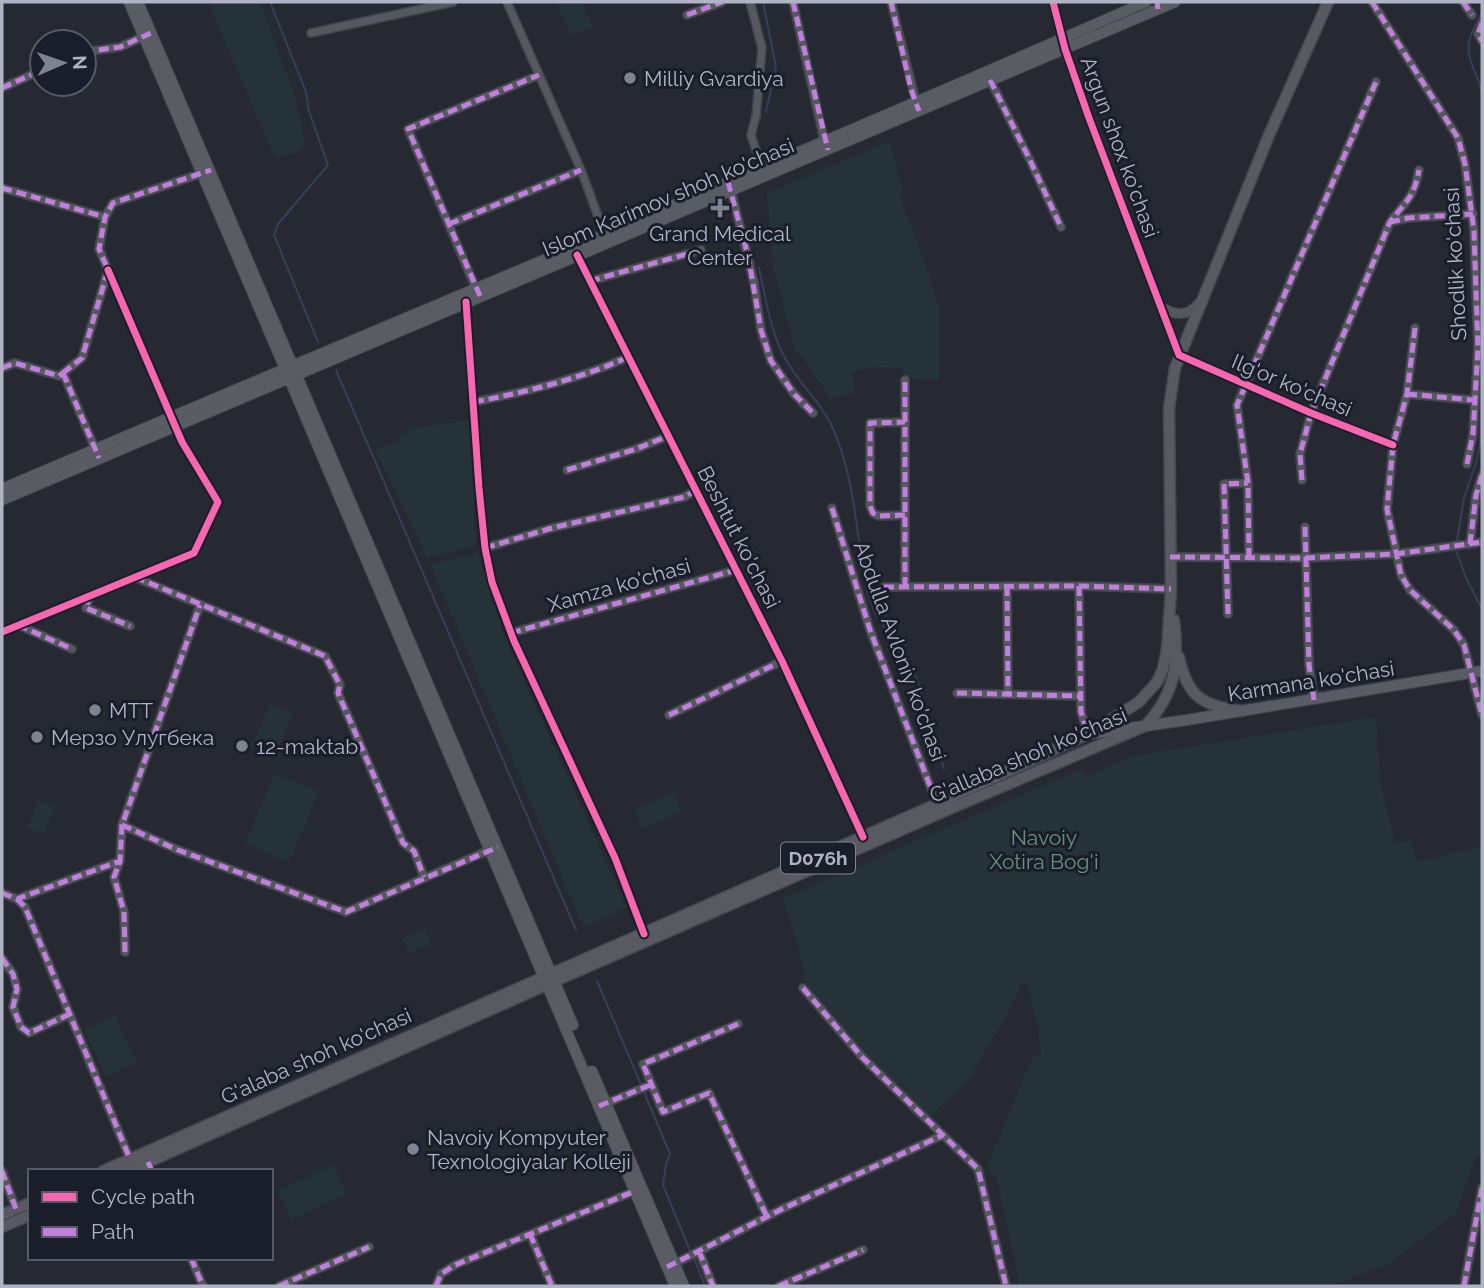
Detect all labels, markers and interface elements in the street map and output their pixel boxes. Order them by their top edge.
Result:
north arrow [28,28,98,98]
street label: Argun shox ko'chasi [1076,53,1164,241]
text: N [69,55,91,70]
place label: Milliy Gvardiya [644,66,784,91]
marker: Milliy Gvardiya [622,70,638,86]
street label: Islom Karimov shoh ko'chasi [538,133,798,261]
street label: Shodlik ko'chasi [1439,187,1471,341]
marker: Grand Medical Center [710,198,730,218]
place label: Grand Medical Center [649,221,791,270]
street label: Ilg'or ko'chasi [1228,348,1356,422]
street label: Beshtut ko'chasi [692,462,786,612]
street label: Abdulla Avloniy ko'chasi [849,538,951,764]
street label: Xamza ko'chasi [545,553,693,617]
street label: Karmana ko'chasi [1226,655,1396,707]
place label: MTT [109,698,153,723]
marker: MTT [87,702,103,718]
street label: G'allaba shoh ko'chasi [926,702,1130,808]
place label: Мерзо Улугбека [51,725,214,750]
marker: Мерзо Улугбека [29,729,45,745]
place label: 12-maktab [256,734,358,759]
marker: 12-maktab [234,738,250,754]
park label: Navoiy Xotira Bog'i [989,825,1099,874]
road number: D076h [781,842,855,874]
street label: G'alaba shoh ko'chasi [217,1003,415,1109]
place label: Navoiy Kompyuter Texnologiyalar Kolleji [427,1125,631,1174]
marker: Navoiy Kompyuter Texnologiyalar Kolleji [405,1141,421,1157]
legend [28,1169,273,1260]
text: Cycle path [91,1184,195,1209]
text: Path [91,1219,135,1244]

